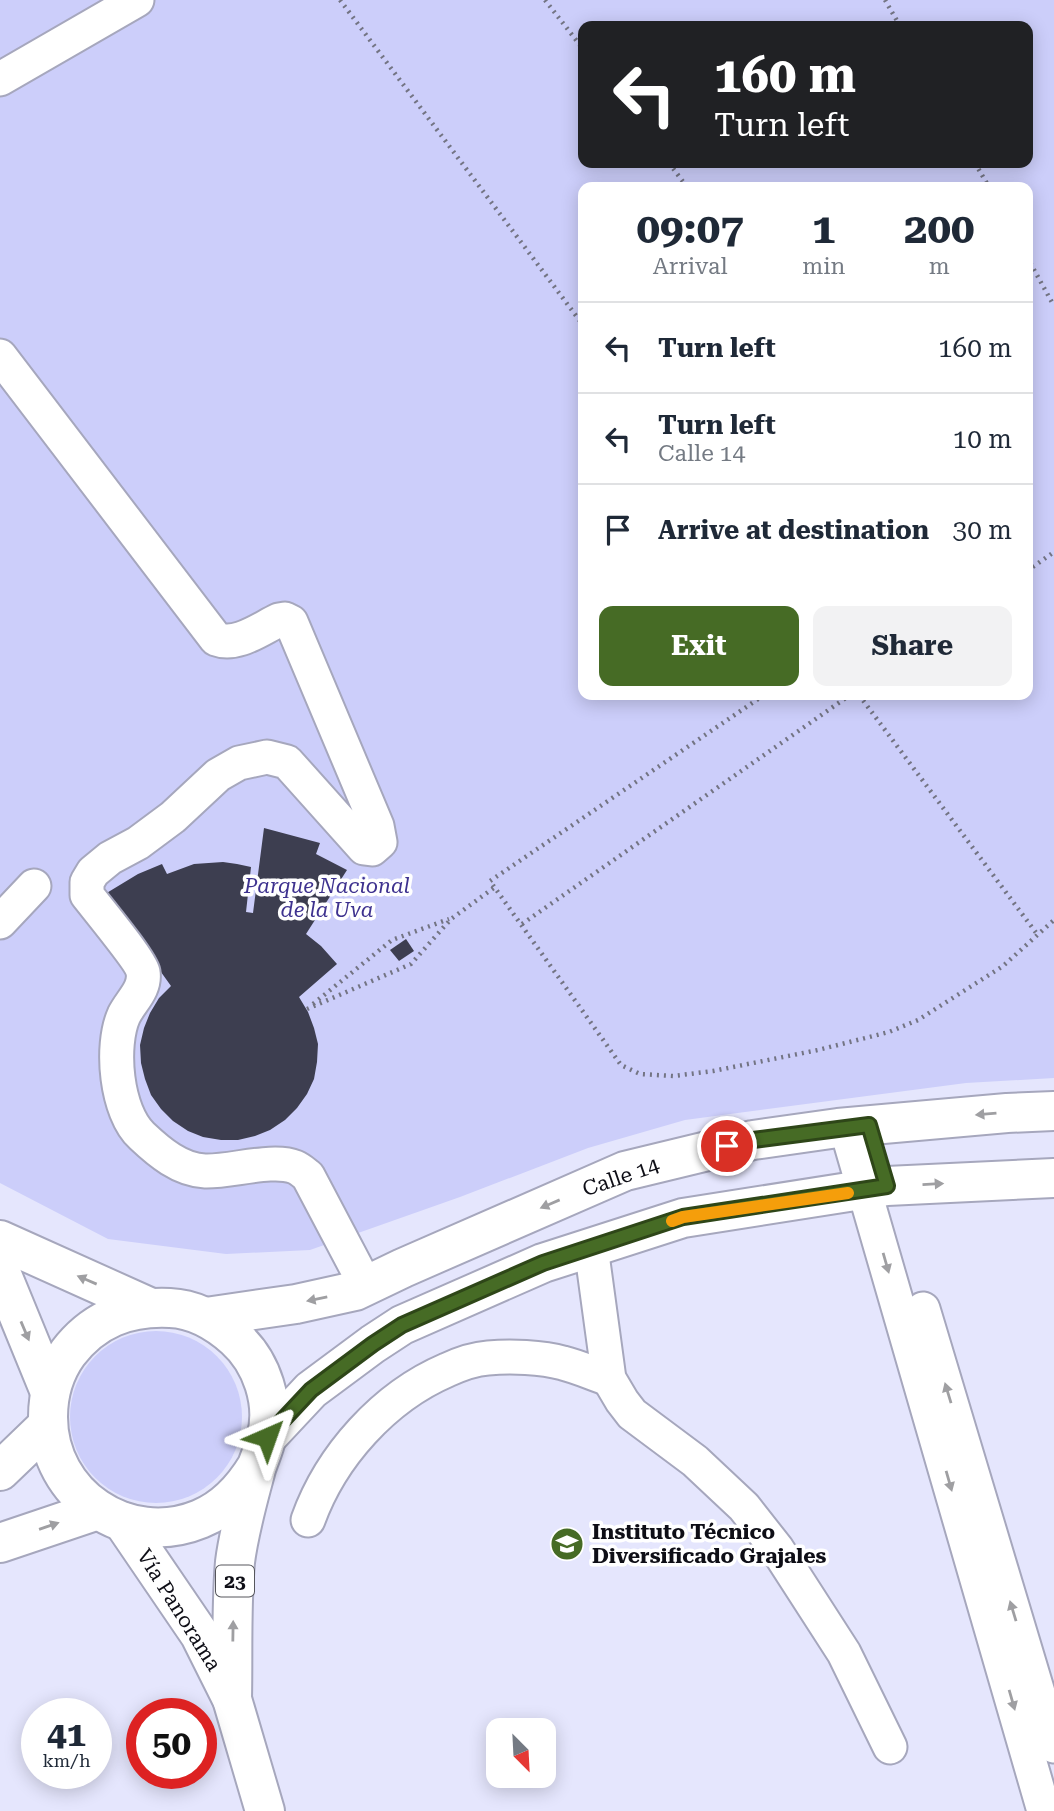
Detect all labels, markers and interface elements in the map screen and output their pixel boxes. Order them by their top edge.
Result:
text: 160 m [714,47,856,104]
icon: left [599,49,690,140]
text: Turn left [714,106,849,144]
text: 09:07 [637,204,744,253]
text: 1 [812,204,836,253]
text: 200 [904,204,974,253]
text: Arrival [653,253,727,280]
text: min [802,253,845,280]
text: m [929,253,950,280]
icon: left [599,329,637,367]
text: Turn left [658,333,776,363]
text: 160 m [938,333,1012,363]
text: Turn left [658,410,776,440]
icon: left [599,420,637,458]
text: 10 m [953,424,1012,454]
text: Calle 14 [658,440,745,467]
icon: arrive [599,511,637,549]
text: Arrive at destination [658,515,929,545]
text: 30 m [953,515,1012,545]
button: Exit [599,606,799,686]
button: Share [813,606,1012,686]
park label: Parque Nacional de la Uva [243,874,410,922]
one-way arrow [975,1109,997,1120]
pin [697,1116,757,1176]
icon: arrive [708,1127,746,1165]
street label: Calle 14 [579,1153,663,1201]
one-way arrow [922,1178,944,1189]
one-way arrow [540,1198,560,1210]
one-way arrow [881,1252,892,1274]
one-way arrow [76,1274,97,1285]
one-way arrow [306,1294,328,1305]
one-way arrow [20,1321,31,1342]
one-way arrow [943,1382,953,1403]
position arrow [230,1400,304,1474]
one-way arrow [945,1471,955,1492]
one-way arrow [39,1520,60,1531]
place label: Instituto Técnico Diversificado Grajales [592,1520,827,1568]
school or university icon: Instituto Técnico Diversificado Grajales [548,1525,586,1563]
street label: Vía Panorama [132,1545,226,1676]
road number: 23 [216,1566,254,1596]
one-way arrow [1008,1600,1018,1621]
one-way arrow [227,1620,239,1642]
one-way arrow [1008,1690,1018,1711]
speed limit sign: 50 [126,1698,217,1789]
text: 41 [47,1714,86,1755]
north arrow [486,1718,556,1788]
map controls [486,1718,556,1788]
text: km/h [42,1750,91,1771]

